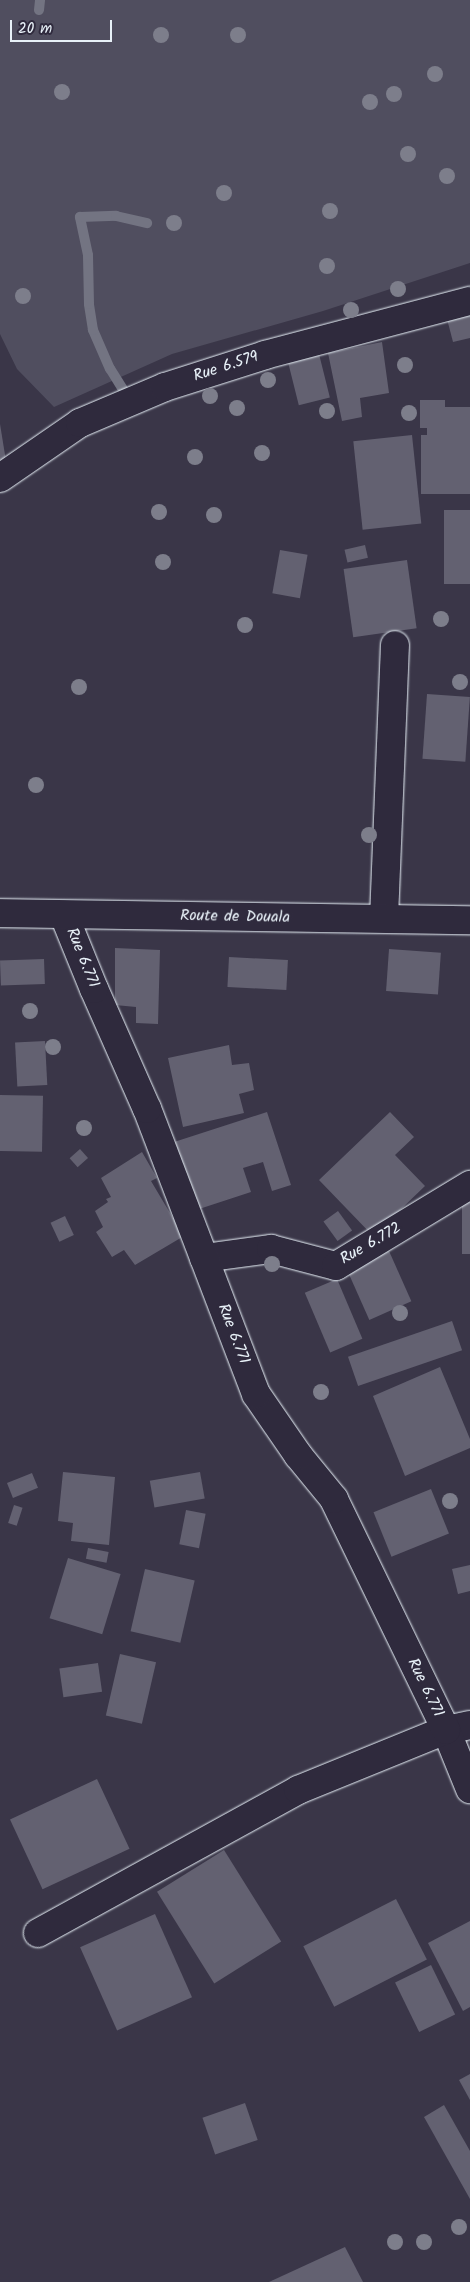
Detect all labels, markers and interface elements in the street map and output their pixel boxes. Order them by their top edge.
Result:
scale bar [12,10,115,42]
text: 20 m [18,17,52,41]
street label: Rue 6.579 [191,347,261,387]
street label: Route de Douala [180,906,290,928]
street label: Rue 6.771 [61,925,103,991]
street label: Rue 6.772 [337,1219,405,1269]
street label: Rue 6.771 [213,1301,253,1367]
street label: Rue 6.771 [403,1655,447,1721]

